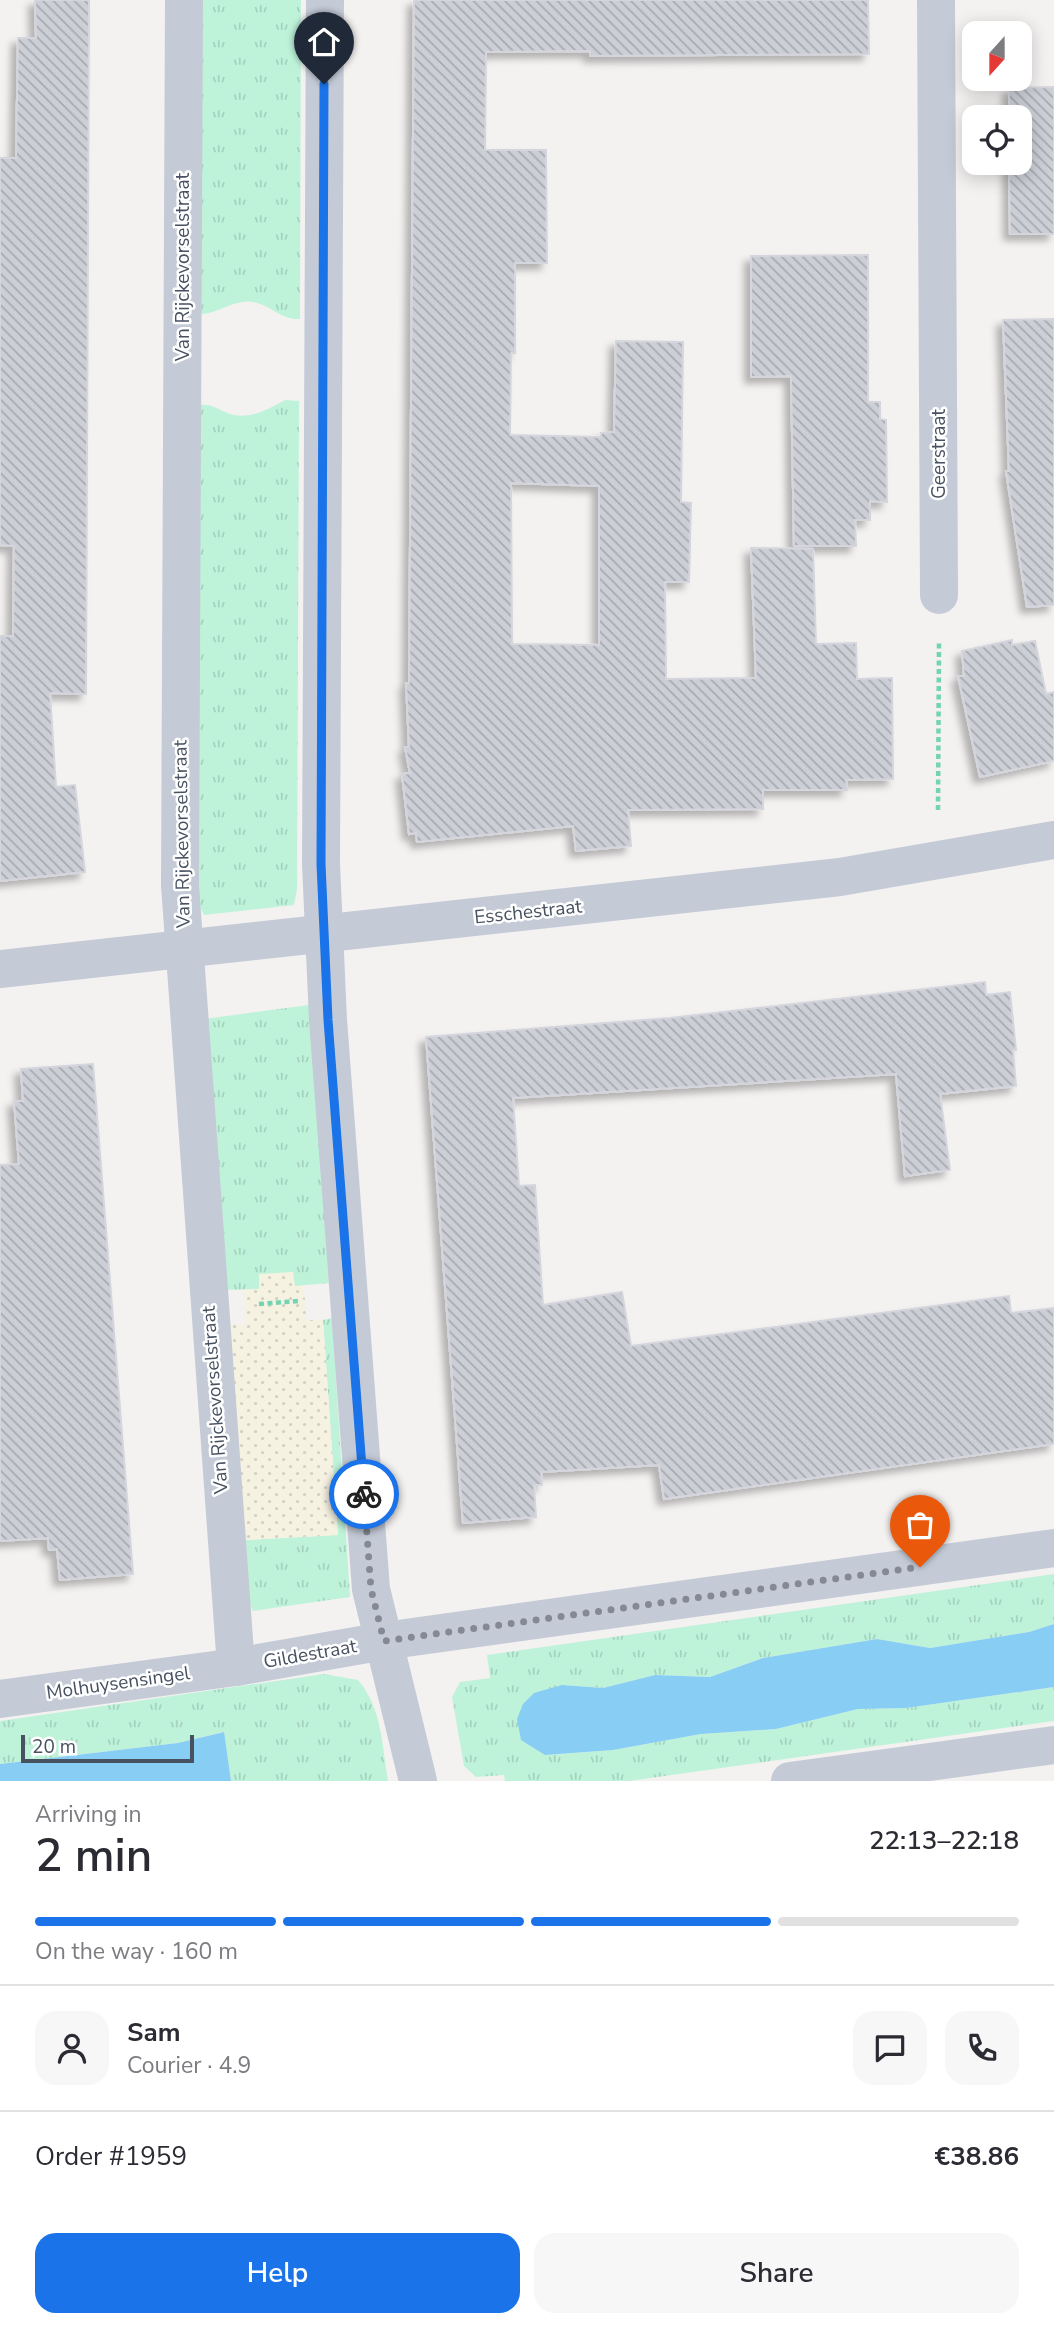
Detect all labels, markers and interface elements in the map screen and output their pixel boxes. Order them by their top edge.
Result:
pin [294,12.0,354,84]
north arrow [962,21,1032,91]
map controls [962,21,1032,175]
icon: home [305,23,343,61]
button: locate [962,105,1032,175]
street label: Van Rijckevorselstraat [170,173,196,362]
street label: Geerstraat [926,409,952,499]
street label: Van Rijckevorselstraat [167,739,197,929]
street label: Esschestraat [473,893,583,931]
street label: Van Rijckevorselstraat [195,1305,235,1496]
courier [329,1459,399,1529]
icon: bike [345,1475,383,1513]
pin [890,1495,950,1567]
icon: bag [901,1506,939,1544]
street label: Gildestraat [261,1633,359,1675]
street label: Molhuysensingel [45,1660,192,1706]
scale bar [21,1732,194,1764]
text: 20 m [32,1734,76,1760]
text: Arriving in [35,1799,142,1830]
text: 22:13–22:18 [869,1823,1019,1858]
text: 2 min [35,1824,152,1887]
text: On the way · 160 m [35,1936,238,1967]
button: person [35,2011,109,2085]
button: chat [853,2011,927,2085]
button: phone [945,2011,1019,2085]
text: Sam [127,2015,180,2050]
text: Courier · 4.9 [127,2050,251,2081]
text: Order #1959 [35,2139,187,2174]
text: €38.86 [935,2139,1019,2174]
button: Help [35,2233,520,2313]
button: Share [534,2233,1019,2313]

